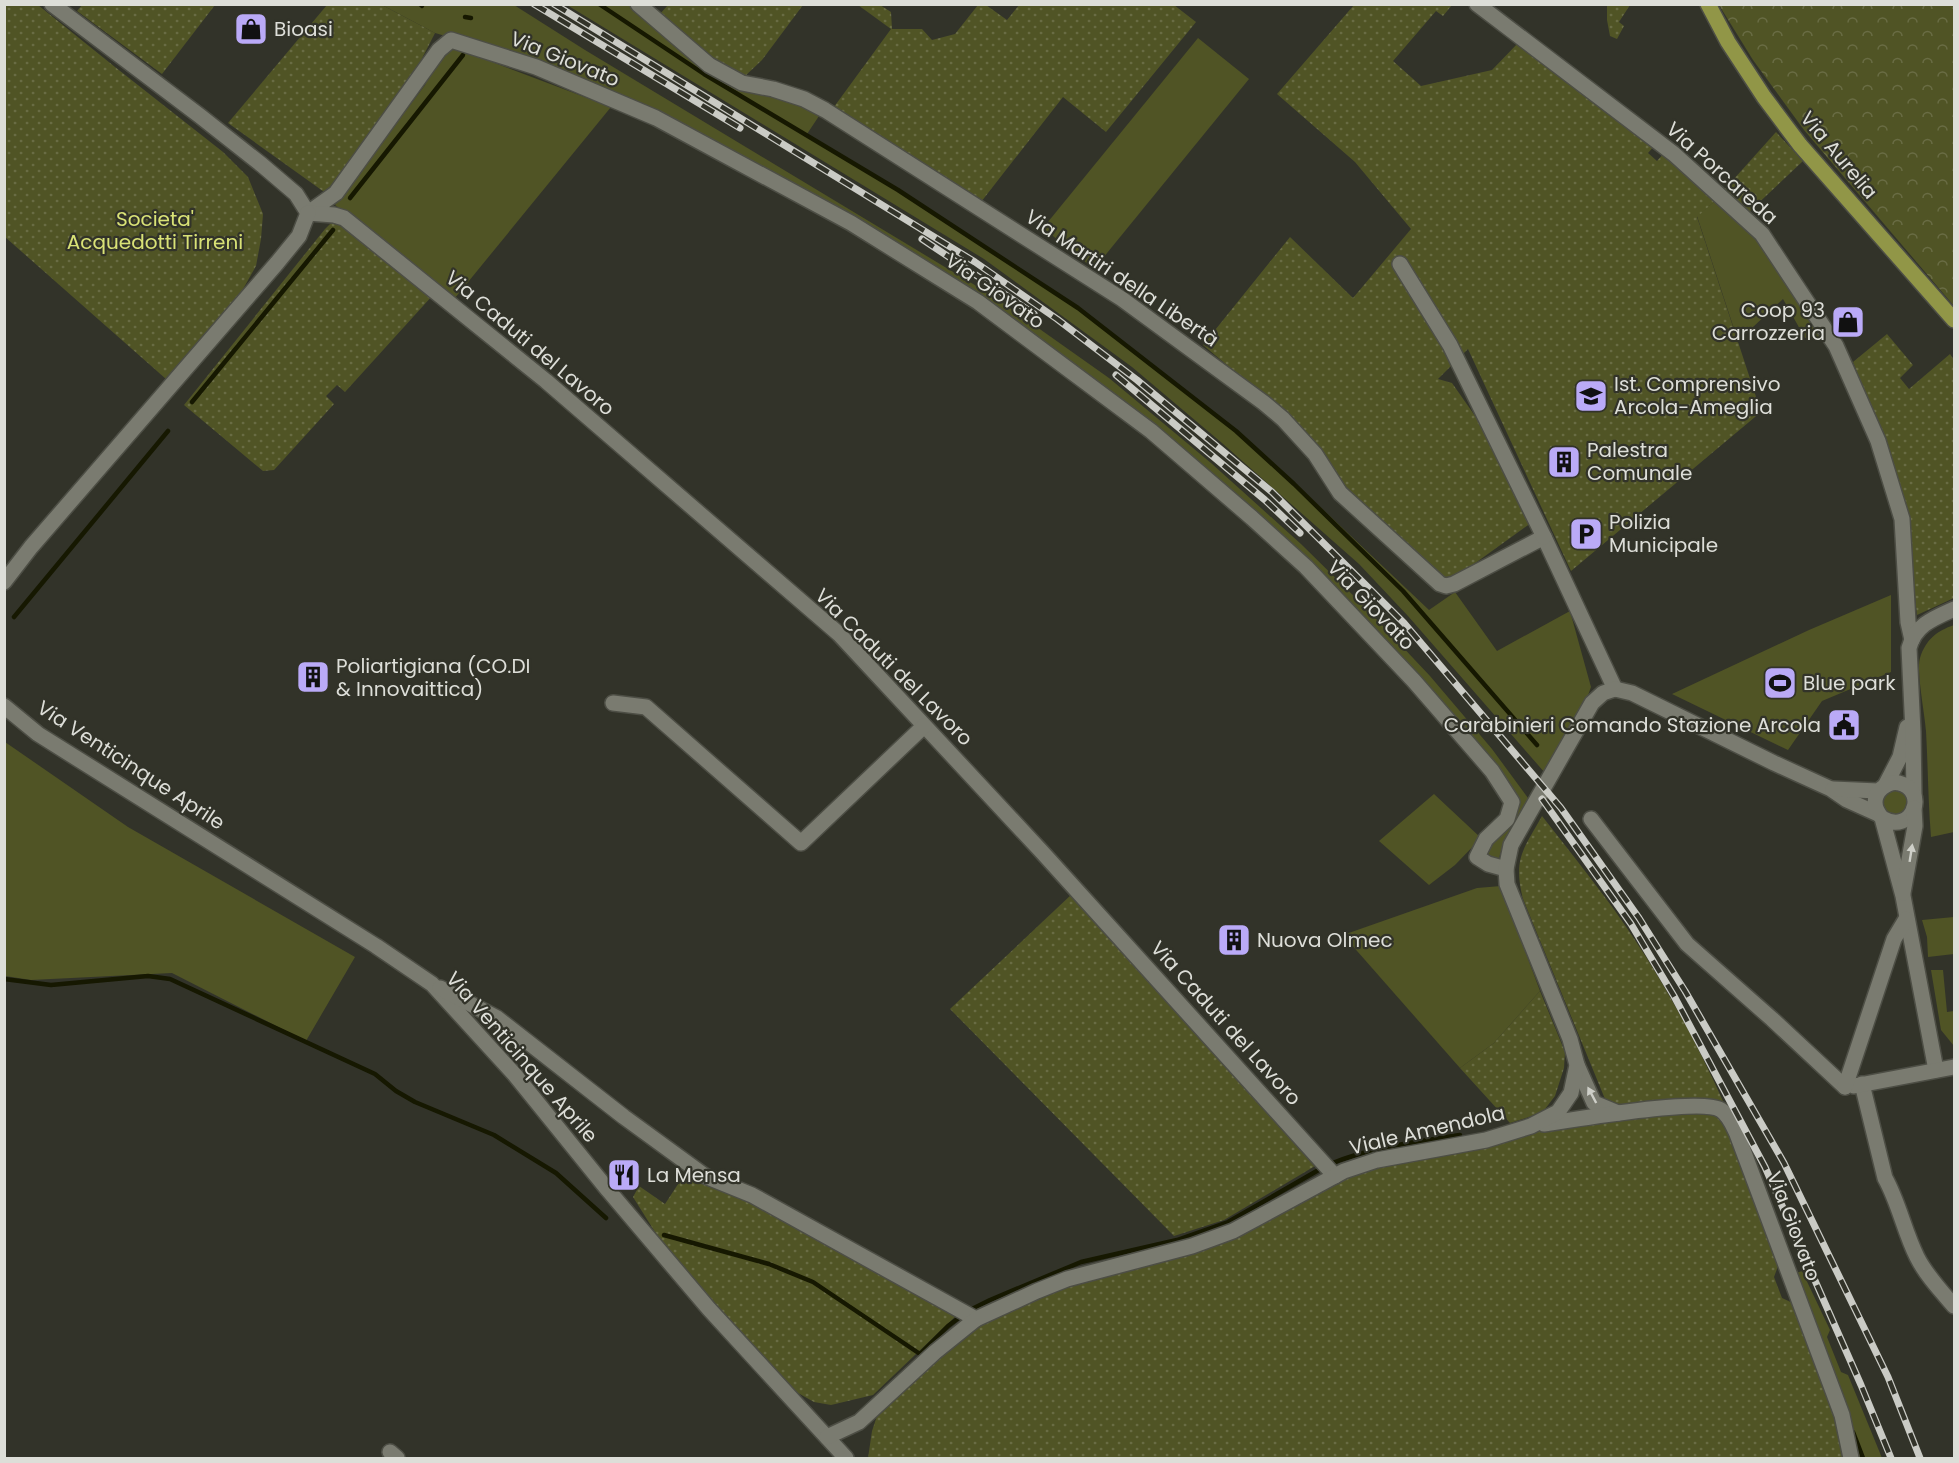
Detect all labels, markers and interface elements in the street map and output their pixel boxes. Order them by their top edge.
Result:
shop icon: Bioasi [233,11,269,47]
place label: Bioasi [274,15,333,43]
street label: Via Giovato [506,24,624,94]
street label: Via Aurelia [1794,105,1884,205]
street label: Via Porcareda [1660,115,1784,231]
street label: Via Martiri della Libertà [1020,203,1224,353]
park label: Societa' Acquedotti Tirreni [67,205,243,256]
street label: Via Giovato [940,246,1050,336]
street label: Via Caduti del Lavoro [440,264,620,422]
place label: Coop 93 Carrozzeria [1712,296,1825,347]
shop icon: Coop 93 Carrozzeria [1830,304,1866,340]
place label: Ist. Comprensivo Arcola-Ameglia [1614,370,1781,421]
school or university icon: Ist. Comprensivo Arcola-Ameglia [1573,378,1609,414]
place label: Palestra Comunale [1587,436,1692,487]
building icon: Palestra Comunale [1546,444,1582,480]
place label: Polizia Municipale [1609,508,1718,559]
parking icon: Polizia Municipale [1568,516,1604,552]
street label: Via Giovato [1321,554,1421,656]
street label: Via Caduti del Lavoro [809,582,979,752]
place label: Poliartigiana (CO.DI & Innovaittica) [336,652,531,703]
building icon: Poliartigiana (CO.DI & Innovaittica) [295,659,331,695]
sports icon: Blue park [1762,665,1798,701]
place label: Blue park [1803,669,1896,697]
street label: Via Venticinque Aprile [32,694,230,836]
public building icon: Carabinieri Comando Stazione Arcola [1826,707,1862,743]
place label: Carabinieri Comando Stazione Arcola [1444,711,1821,739]
one-way arrow [1907,843,1916,862]
building icon: Nuova Olmec [1216,922,1252,958]
place label: Nuova Olmec [1257,926,1393,954]
street label: Via Caduti del Lavoro [1144,935,1308,1111]
street label: Via Venticinque Aprile [440,965,604,1149]
one-way arrow [1587,1086,1597,1104]
street label: Viale Amendola [1347,1099,1507,1161]
restaurant icon: La Mensa [606,1157,642,1193]
place label: La Mensa [647,1161,741,1189]
street label: Via Giovato [1760,1167,1828,1285]

